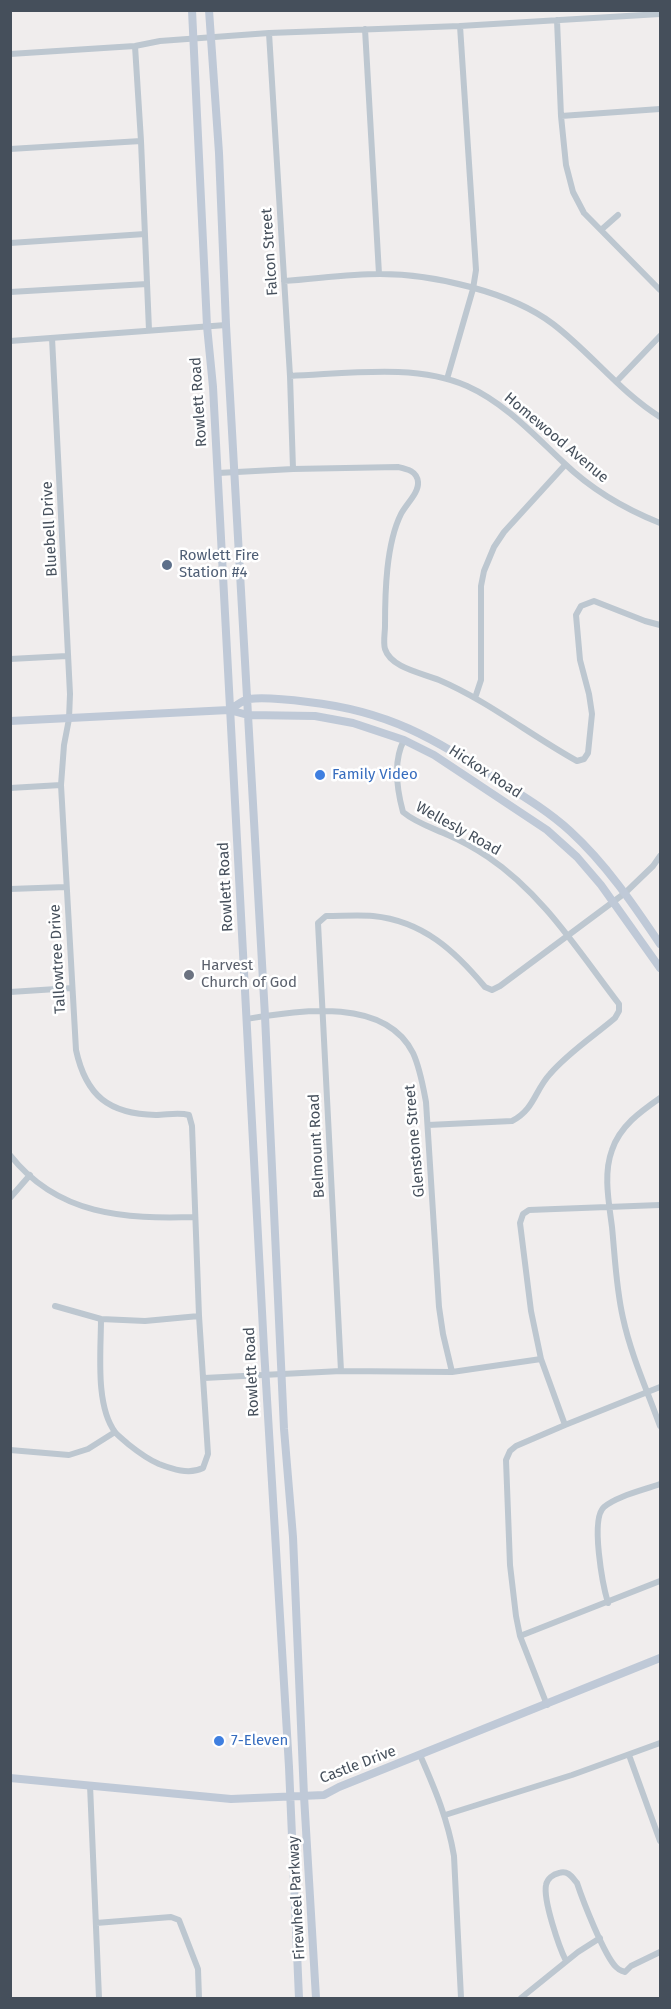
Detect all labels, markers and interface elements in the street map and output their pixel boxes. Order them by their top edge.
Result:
street label: Falcon Street [258,208,282,296]
street label: Rowlett Road [187,356,211,448]
street label: Homewood Avenue [500,389,612,487]
street label: Bluebell Drive [39,481,61,577]
place label: Rowlett Fire Station #4 [179,547,259,582]
marker: Rowlett Fire Station #4 [160,558,174,572]
street label: Hickox Road [445,742,525,802]
place label: Family Video [332,766,418,784]
marker: Family Video [313,768,327,782]
street label: Wellesly Road [412,798,504,860]
street label: Rowlett Road [215,841,237,933]
street label: Tallowtree Drive [46,904,70,1014]
place label: Harvest Church of God [201,957,297,992]
marker: Harvest Church of God [182,968,196,982]
street label: Glenstone Street [401,1084,429,1198]
street label: Belmount Road [305,1093,329,1199]
street label: Rowlett Road [241,1326,263,1418]
place label: 7-Eleven [231,1732,288,1750]
marker: 7-Eleven [212,1734,226,1748]
street label: Castle Drive [317,1742,399,1788]
street label: Firewheel Parkway [285,1835,309,1961]

